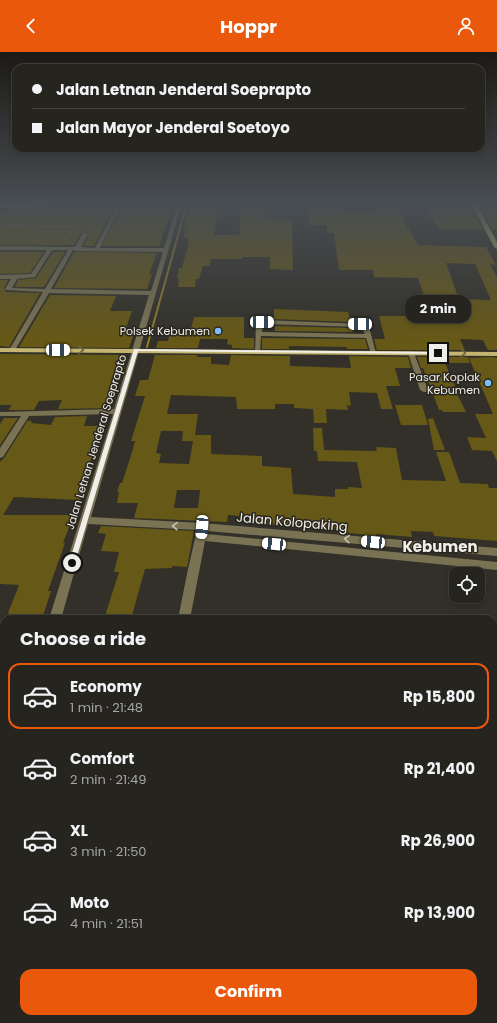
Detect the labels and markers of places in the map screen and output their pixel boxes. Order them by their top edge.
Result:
place label: Polsek Kebumen [120,323,210,339]
marker: Polsek Kebumen [213,326,223,336]
place label: Pasar Koplak Kebumen [409,369,480,398]
marker: Pasar Koplak Kebumen [483,378,493,388]

